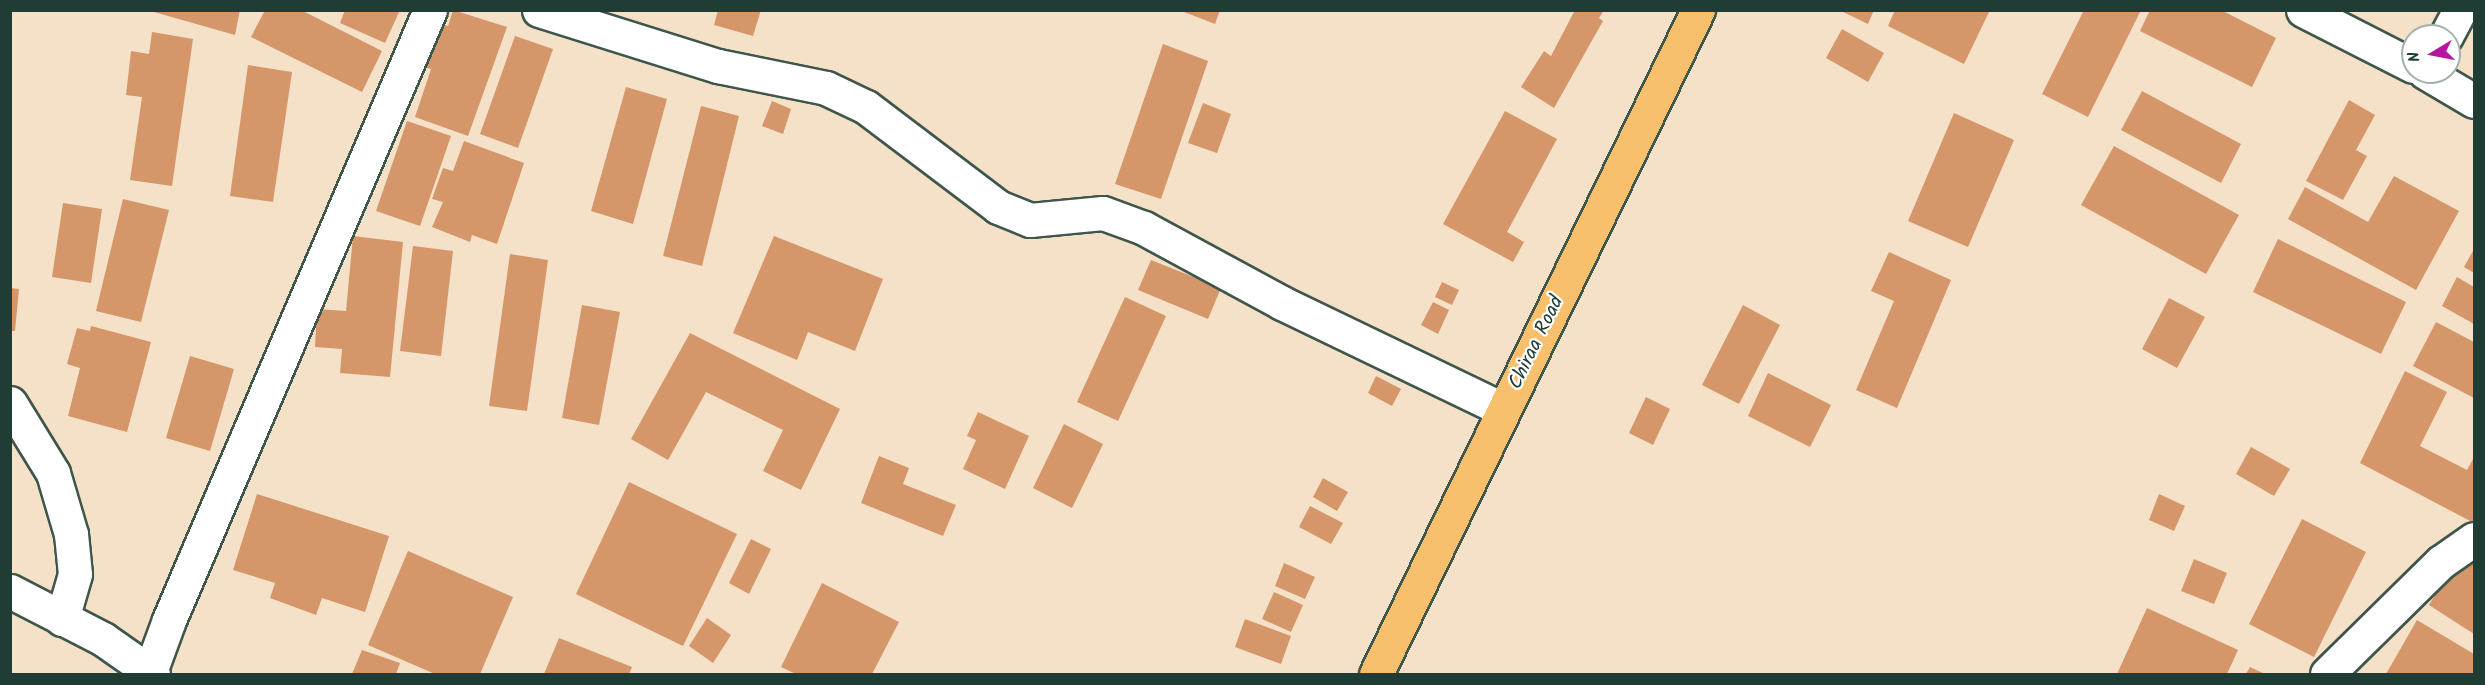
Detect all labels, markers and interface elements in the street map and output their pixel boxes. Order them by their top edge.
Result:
north arrow [2401,24,2461,84]
text: N [2402,50,2428,64]
street label: Chiraa Road [1504,292,1570,394]

